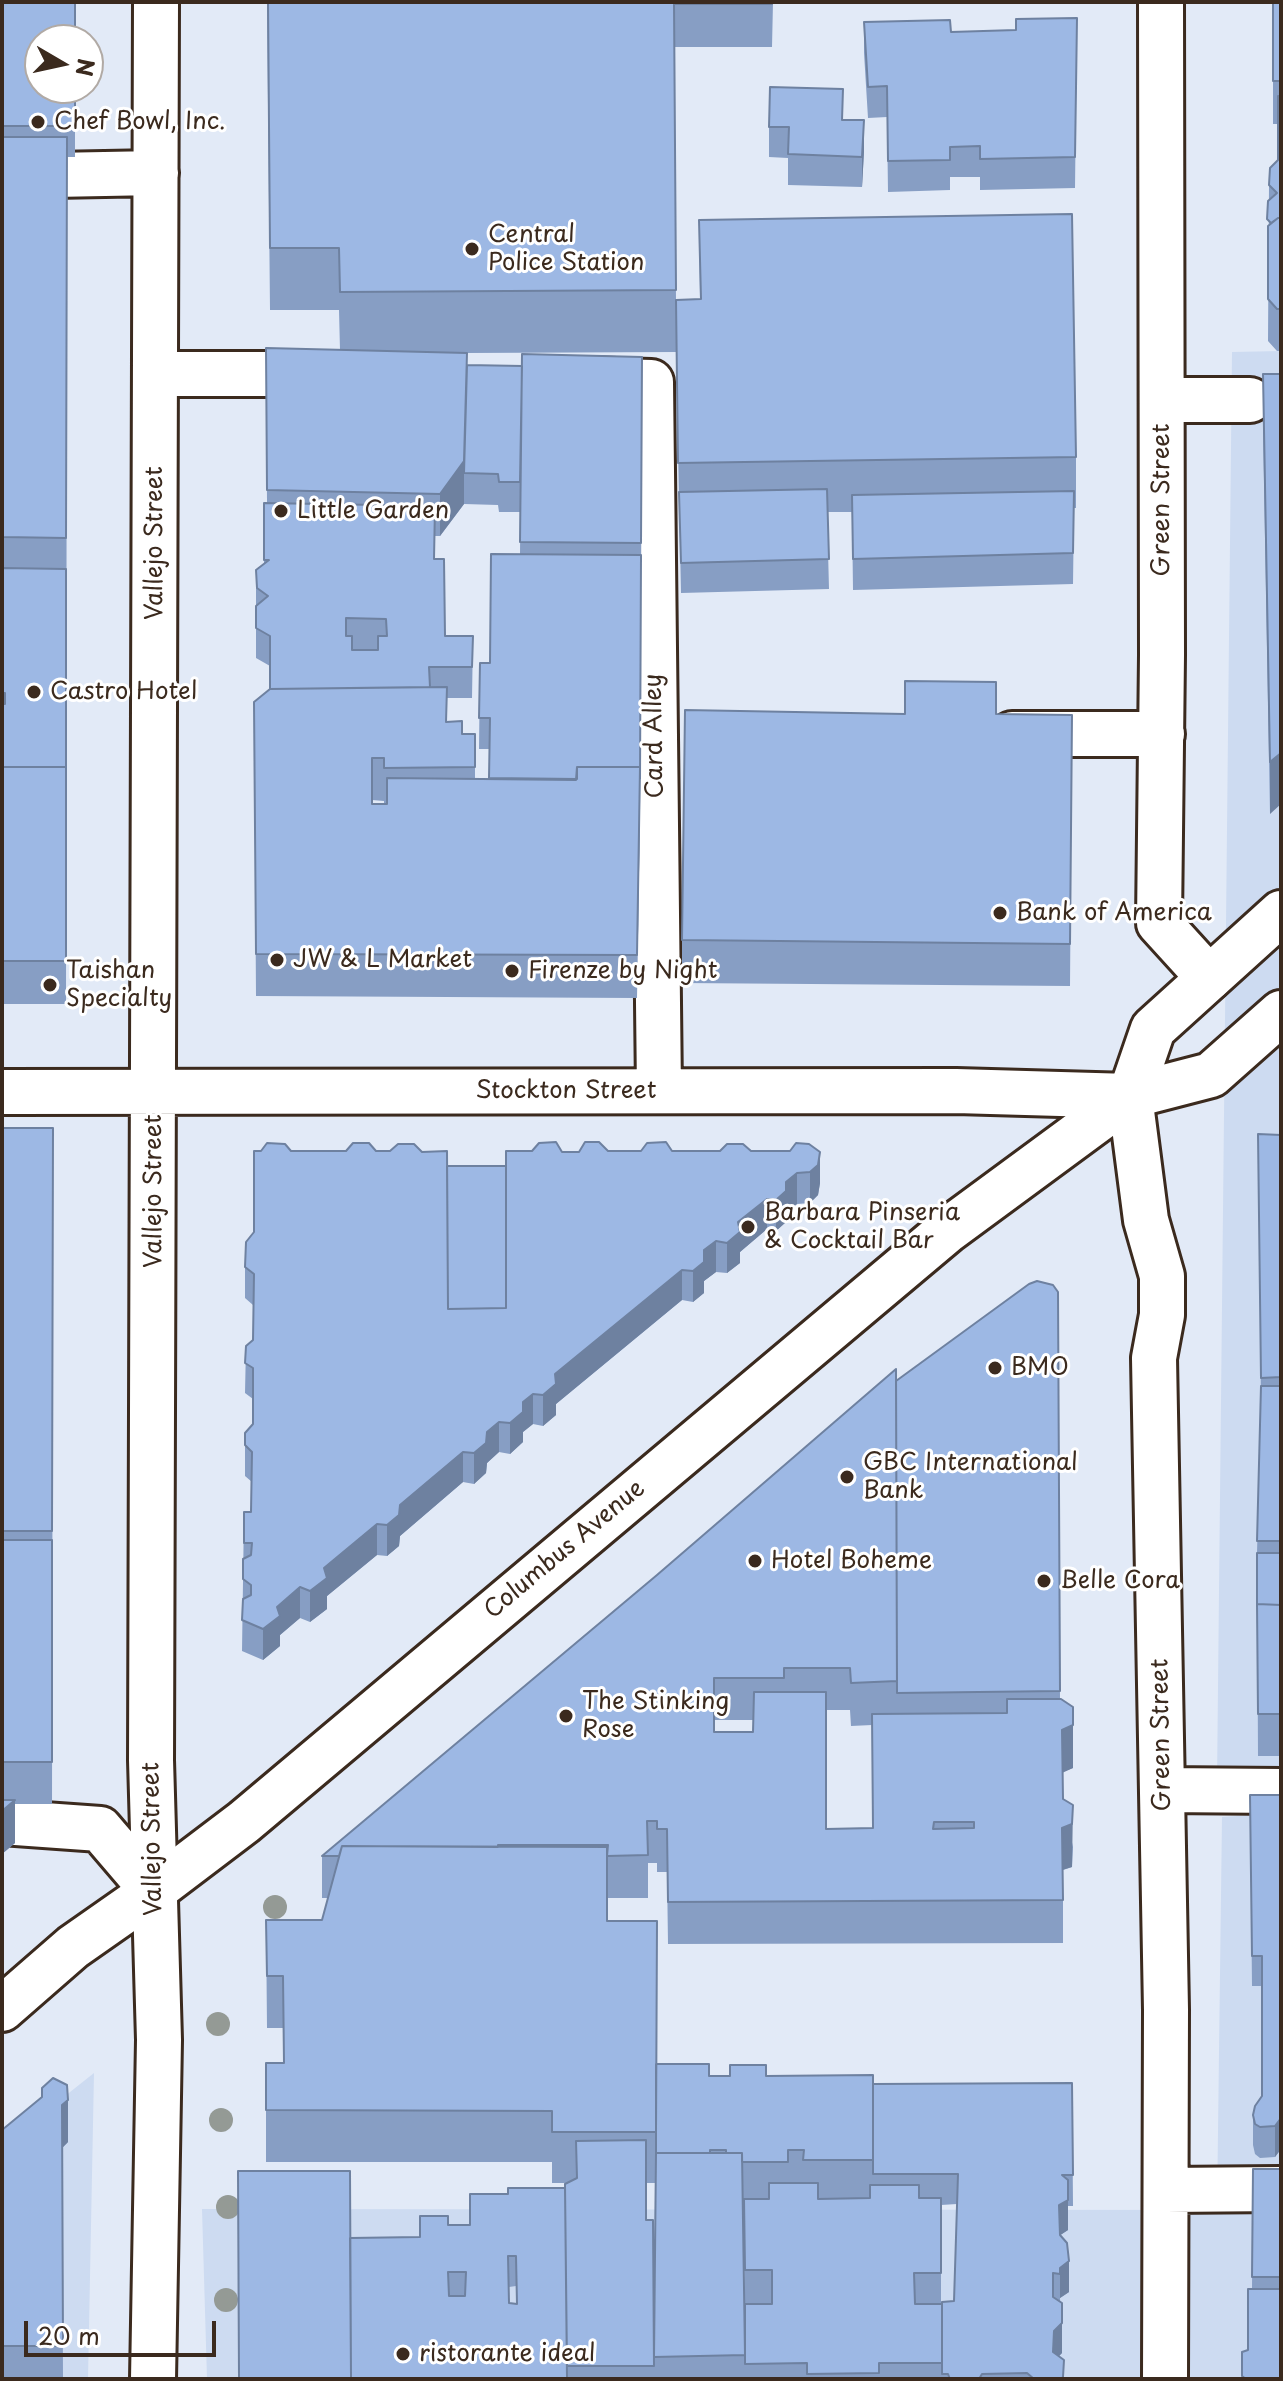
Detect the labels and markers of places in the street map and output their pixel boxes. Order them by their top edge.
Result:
place label: Chef Bowl, Inc. [54,108,226,136]
marker: Chef Bowl, Inc. [29,113,47,131]
place label: Central Police Station [488,221,644,277]
marker: Central Police Station [463,240,481,258]
place label: Little Garden [297,497,449,525]
marker: Little Garden [272,502,290,520]
place label: Castro Hotel [50,678,197,706]
marker: Castro Hotel [25,683,43,701]
place label: Bank of America [1016,899,1212,927]
marker: Bank of America [991,904,1009,922]
place label: JW & L Market [293,946,472,974]
marker: JW & L Market [268,951,286,969]
place label: Taishan Specialty [66,957,172,1013]
place label: Firenze by Night [528,957,718,985]
marker: Firenze by Night [503,962,521,980]
marker: Taishan Specialty [41,976,59,994]
place label: Barbara Pinseria & Cocktail Bar [764,1199,960,1255]
marker: Barbara Pinseria & Cocktail Bar [739,1218,757,1236]
place label: BMO [1011,1354,1069,1382]
marker: BMO [986,1359,1004,1377]
place label: GBC International Bank [863,1449,1078,1505]
marker: GBC International Bank [838,1468,856,1486]
place label: Hotel Boheme [771,1547,932,1575]
marker: Hotel Boheme [746,1552,764,1570]
place label: Belle Cora [1060,1567,1180,1595]
marker: Belle Cora [1035,1572,1053,1590]
place label: The Stinking Rose [582,1688,729,1744]
marker: The Stinking Rose [557,1707,575,1725]
place label: ristorante ideal [419,2340,595,2368]
marker: ristorante ideal [394,2345,412,2363]

